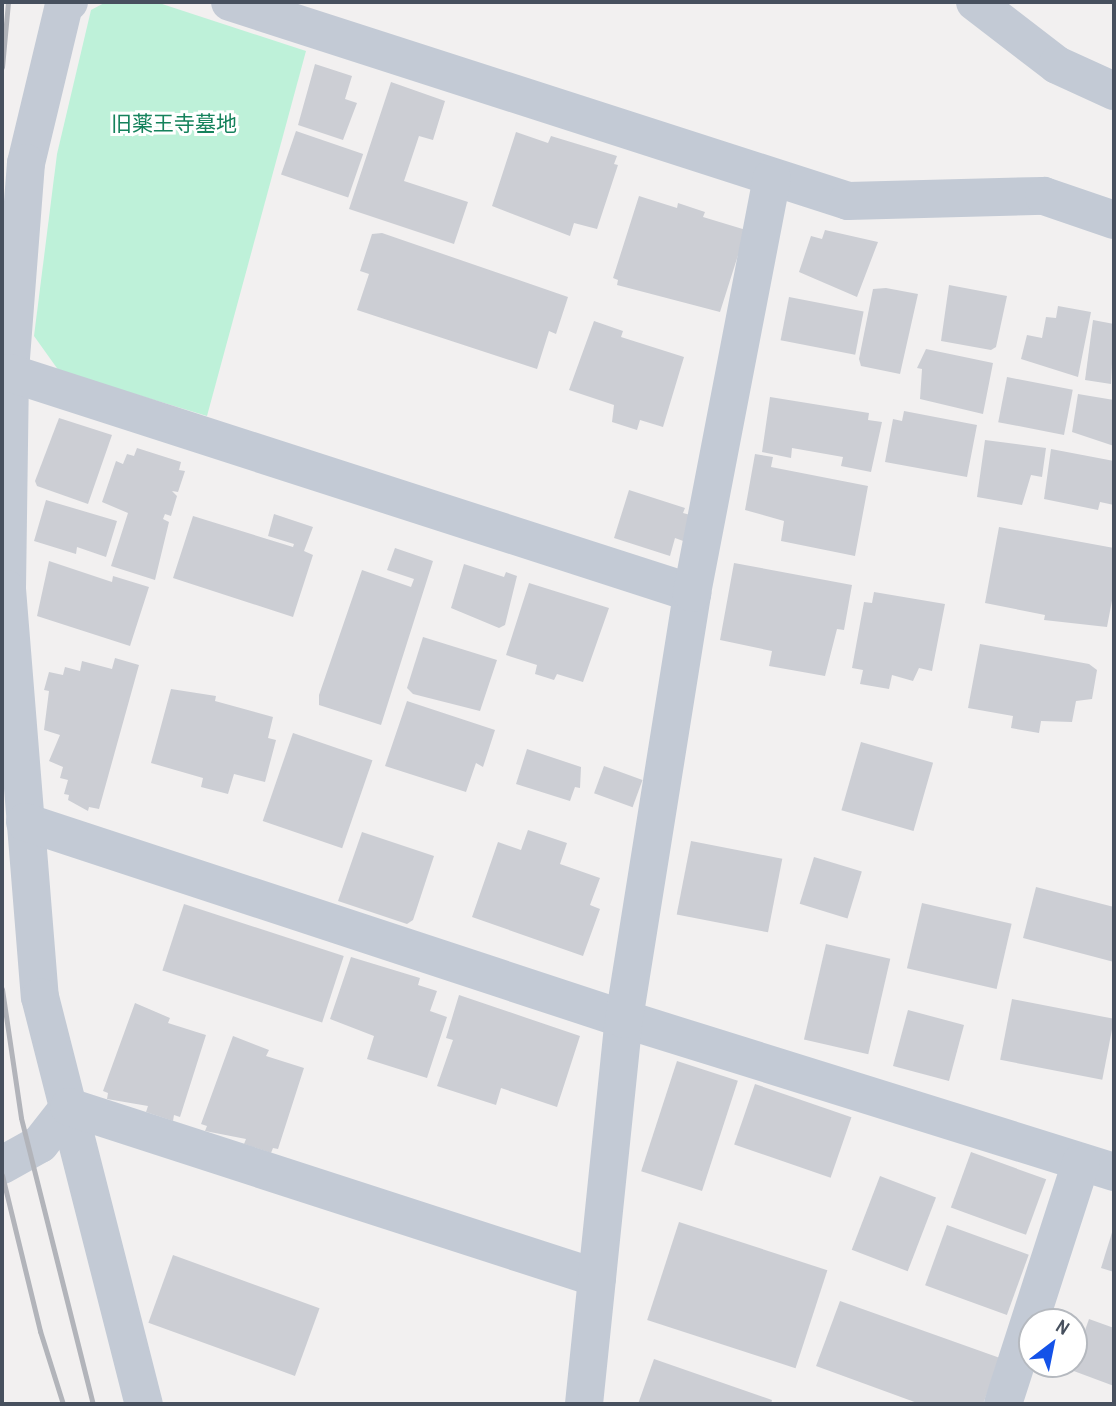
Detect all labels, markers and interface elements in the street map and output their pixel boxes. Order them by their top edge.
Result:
park label: 旧薬王寺墓地 [111,111,237,137]
north arrow [1018,1308,1088,1378]
text: N [1051,1313,1075,1341]

